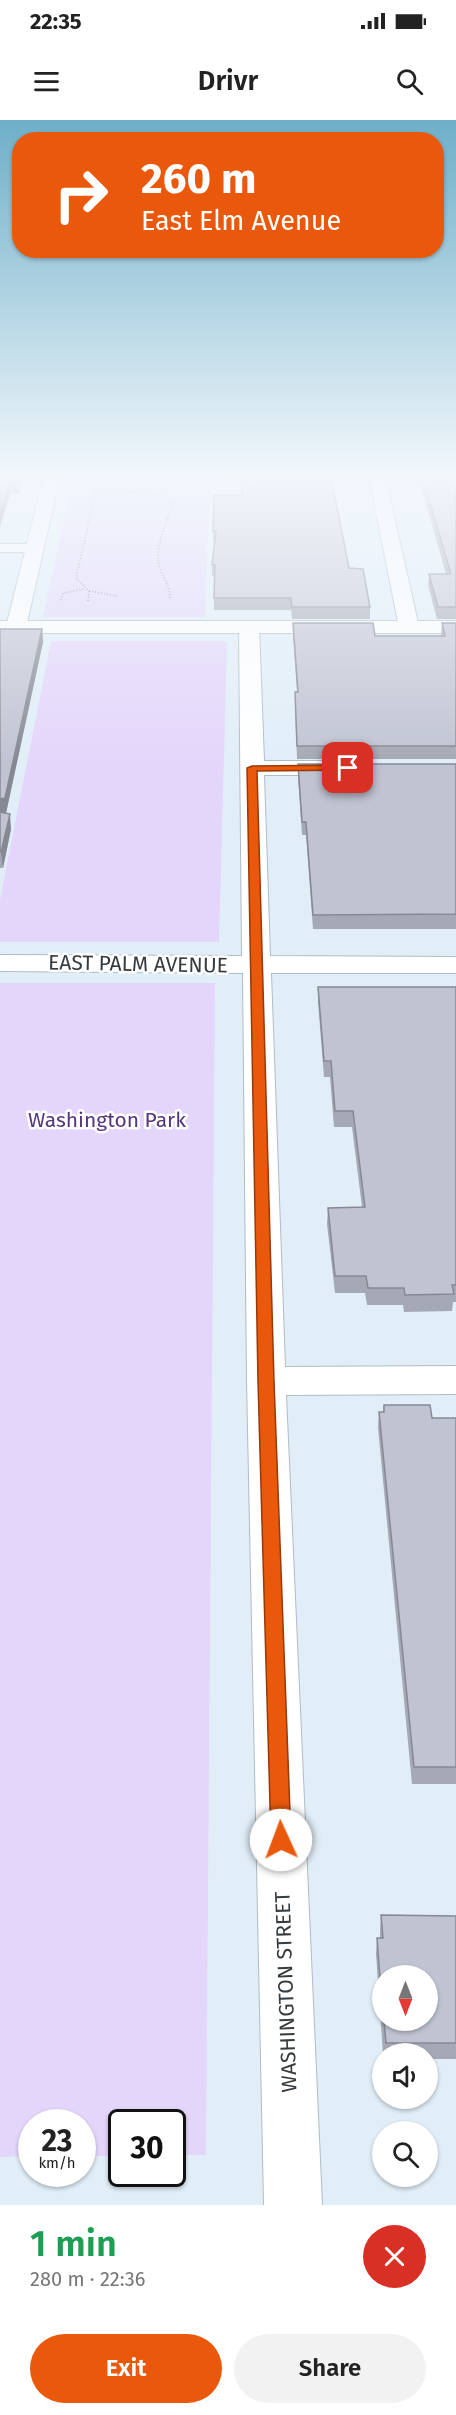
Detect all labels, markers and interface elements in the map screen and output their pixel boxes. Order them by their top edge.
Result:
text: 22:35 [30,8,82,35]
icon: menu [30,65,63,98]
text: Drivr [198,65,258,97]
icon: search [393,65,426,98]
text: 260 m [141,154,256,204]
icon: right [42,156,120,234]
text: East Elm Avenue [141,205,341,237]
pin [322,742,373,793]
icon: arrive [331,751,364,784]
street label: EAST PALM AVENUE [48,949,228,979]
park label: Washington Park [28,1107,186,1133]
position arrow [249,1808,313,1872]
street label: WASHINGTON STREET [269,1891,302,2093]
north arrow [372,1965,438,2031]
map controls [372,1965,438,2187]
button: sound [372,2043,438,2109]
speed limit sign: 30 [108,2109,186,2187]
button: search [372,2121,438,2187]
text: 23 [42,2123,72,2159]
text: km/h [38,2154,76,2172]
text: 1 min [30,2222,117,2266]
button: close [363,2225,426,2288]
text: 280 m · 22:36 [30,2267,145,2291]
button: Exit [30,2334,222,2403]
button: Share [234,2334,426,2403]

